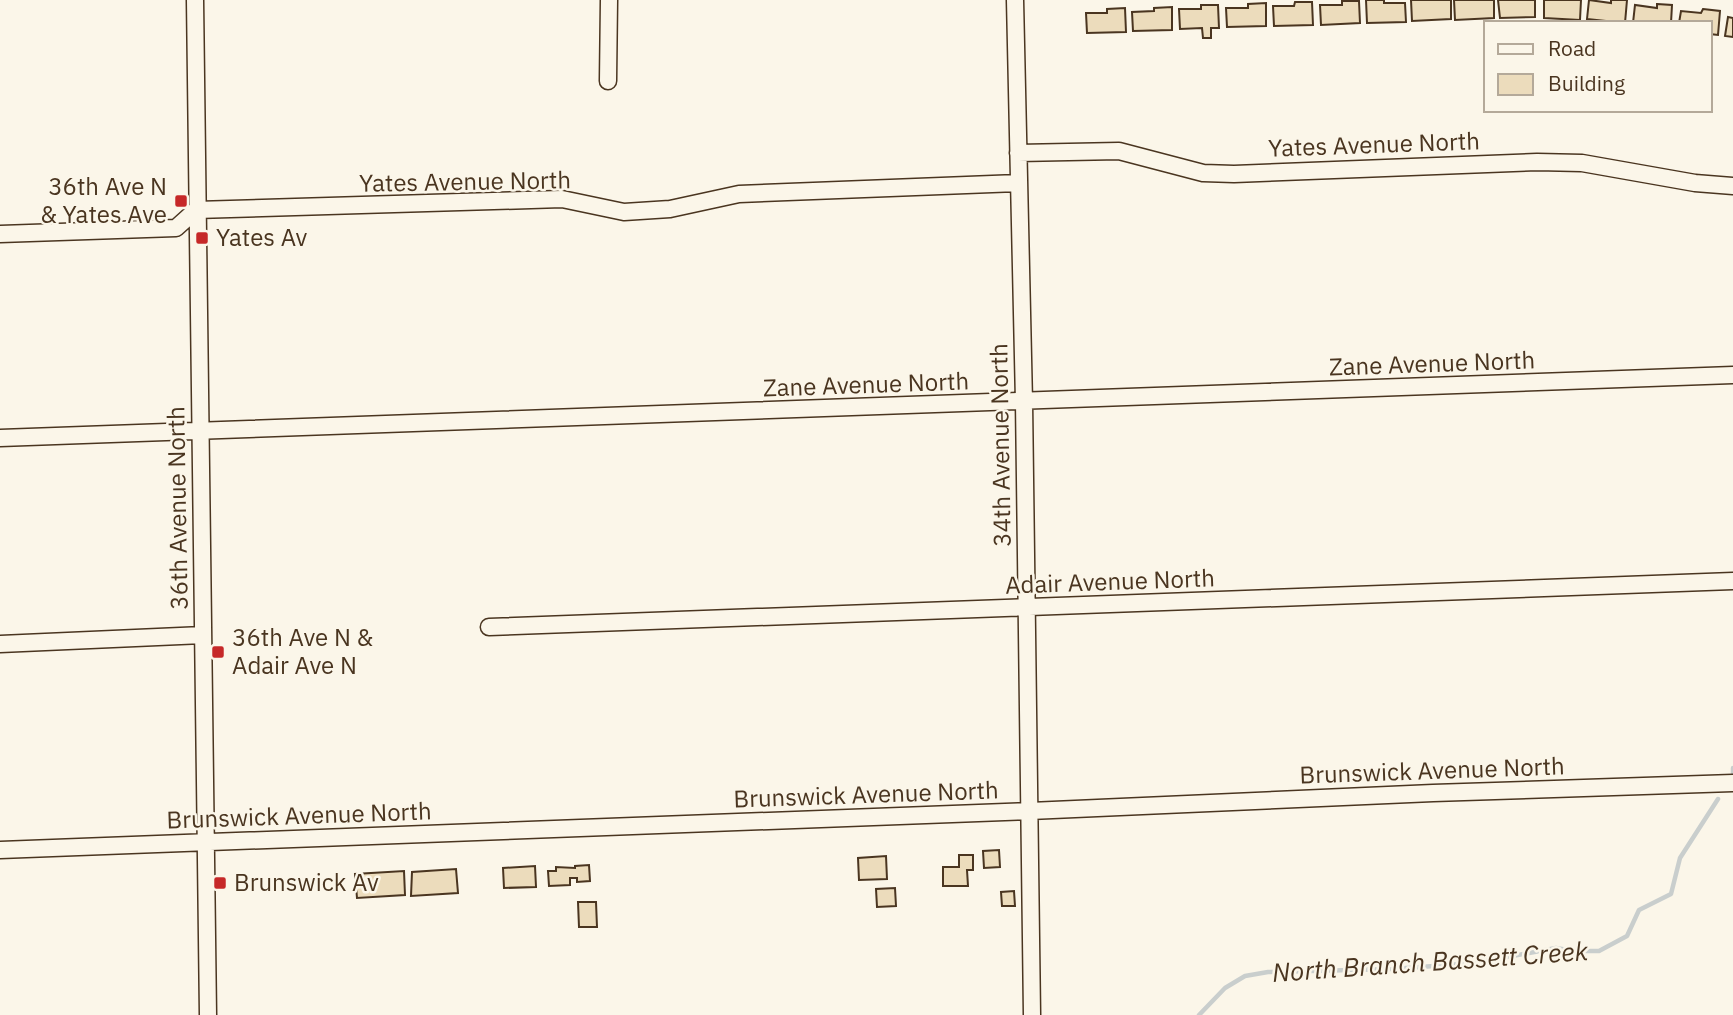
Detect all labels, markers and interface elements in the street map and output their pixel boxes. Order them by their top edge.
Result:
legend [1484,21,1712,112]
text: Road [1548,34,1596,62]
text: Building [1548,69,1625,97]
street label: Yates Avenue North [1268,124,1480,164]
street label: Yates Avenue North [359,163,571,199]
place label: 36th Ave N & Yates Ave [40,170,167,230]
marker: 36th Ave N & Yates Ave [173,193,189,209]
place label: Yates Av [216,221,308,253]
marker: Yates Av [194,230,210,246]
street label: 34th Avenue North [982,343,1018,547]
street label: Zane Avenue North [1328,343,1536,383]
street label: Zane Avenue North [762,364,970,404]
street label: 36th Avenue North [159,406,195,610]
street label: Adair Avenue North [1005,561,1215,601]
place label: 36th Ave N & Adair Ave N [232,621,374,681]
marker: 36th Ave N & Adair Ave N [210,644,226,660]
street label: Brunswick Avenue North [1299,749,1565,791]
street label: Brunswick Avenue North [733,773,999,815]
street label: Brunswick Avenue North [166,794,432,836]
place label: Brunswick Av [234,866,379,898]
marker: Brunswick Av [212,875,228,891]
water label: North Branch Bassett Creek [1271,933,1589,989]

